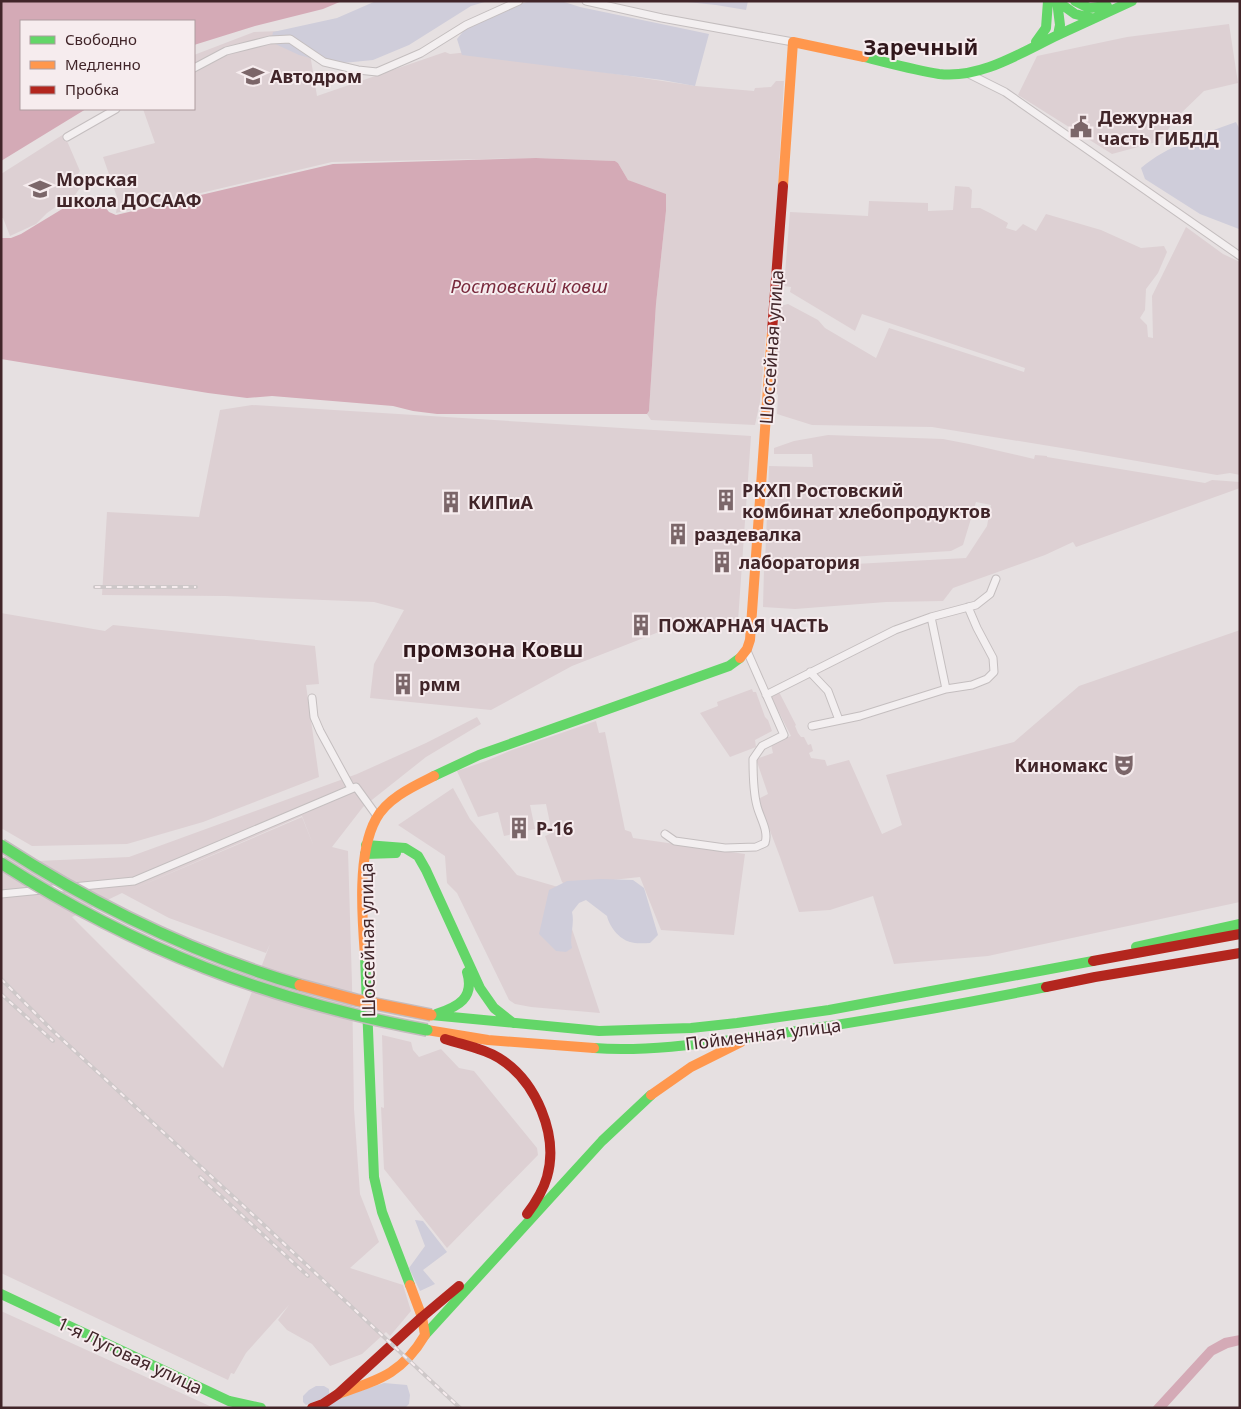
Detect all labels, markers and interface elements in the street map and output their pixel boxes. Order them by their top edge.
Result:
legend [20,20,195,110]
text: Свободно [65,29,137,49]
district label: Заречный [864,31,978,61]
text: Медленно [65,54,141,74]
school or university icon: Автодром [240,63,266,89]
place label: Автодром [270,64,362,88]
text: Пробка [65,79,119,99]
place label: Дежурная часть ГИБДД [1098,105,1219,150]
public building icon: Дежурная часть ГИБДД [1068,114,1094,140]
place label: Морская школа ДОСААФ [56,167,202,212]
school or university icon: Морская школа ДОСААФ [27,176,53,202]
street label: Шоссейная улица [754,269,788,425]
water label: Ростовский ковш [450,273,608,299]
place label: РКХП Ростовский комбинат хлебопродуктов [742,478,991,523]
building icon: РКХП Ростовский комбинат хлебопродуктов [713,487,739,513]
building icon: КИПиА [438,489,464,515]
place label: КИПиА [468,490,534,514]
building icon: раздевалка [665,521,691,547]
place label: раздевалка [694,522,802,546]
building icon: лаборатория [709,549,735,575]
place label: лаборатория [739,550,860,574]
building icon: ПОЖАРНАЯ ЧАСТЬ [628,612,654,638]
place label: ПОЖАРНАЯ ЧАСТЬ [658,613,829,637]
district label: промзона Ковш [402,633,584,663]
building icon: рмм [390,671,416,697]
place label: рмм [419,672,461,696]
theatre icon: Киномакс [1111,752,1137,778]
place label: Киномакс [1014,753,1108,777]
building icon: Р-16 [506,815,532,841]
place label: Р-16 [536,816,573,840]
street label: Шоссейная улица [354,862,380,1018]
street label: Пойменная улица [684,1013,842,1055]
street label: 1-я Луговая улица [54,1311,206,1399]

